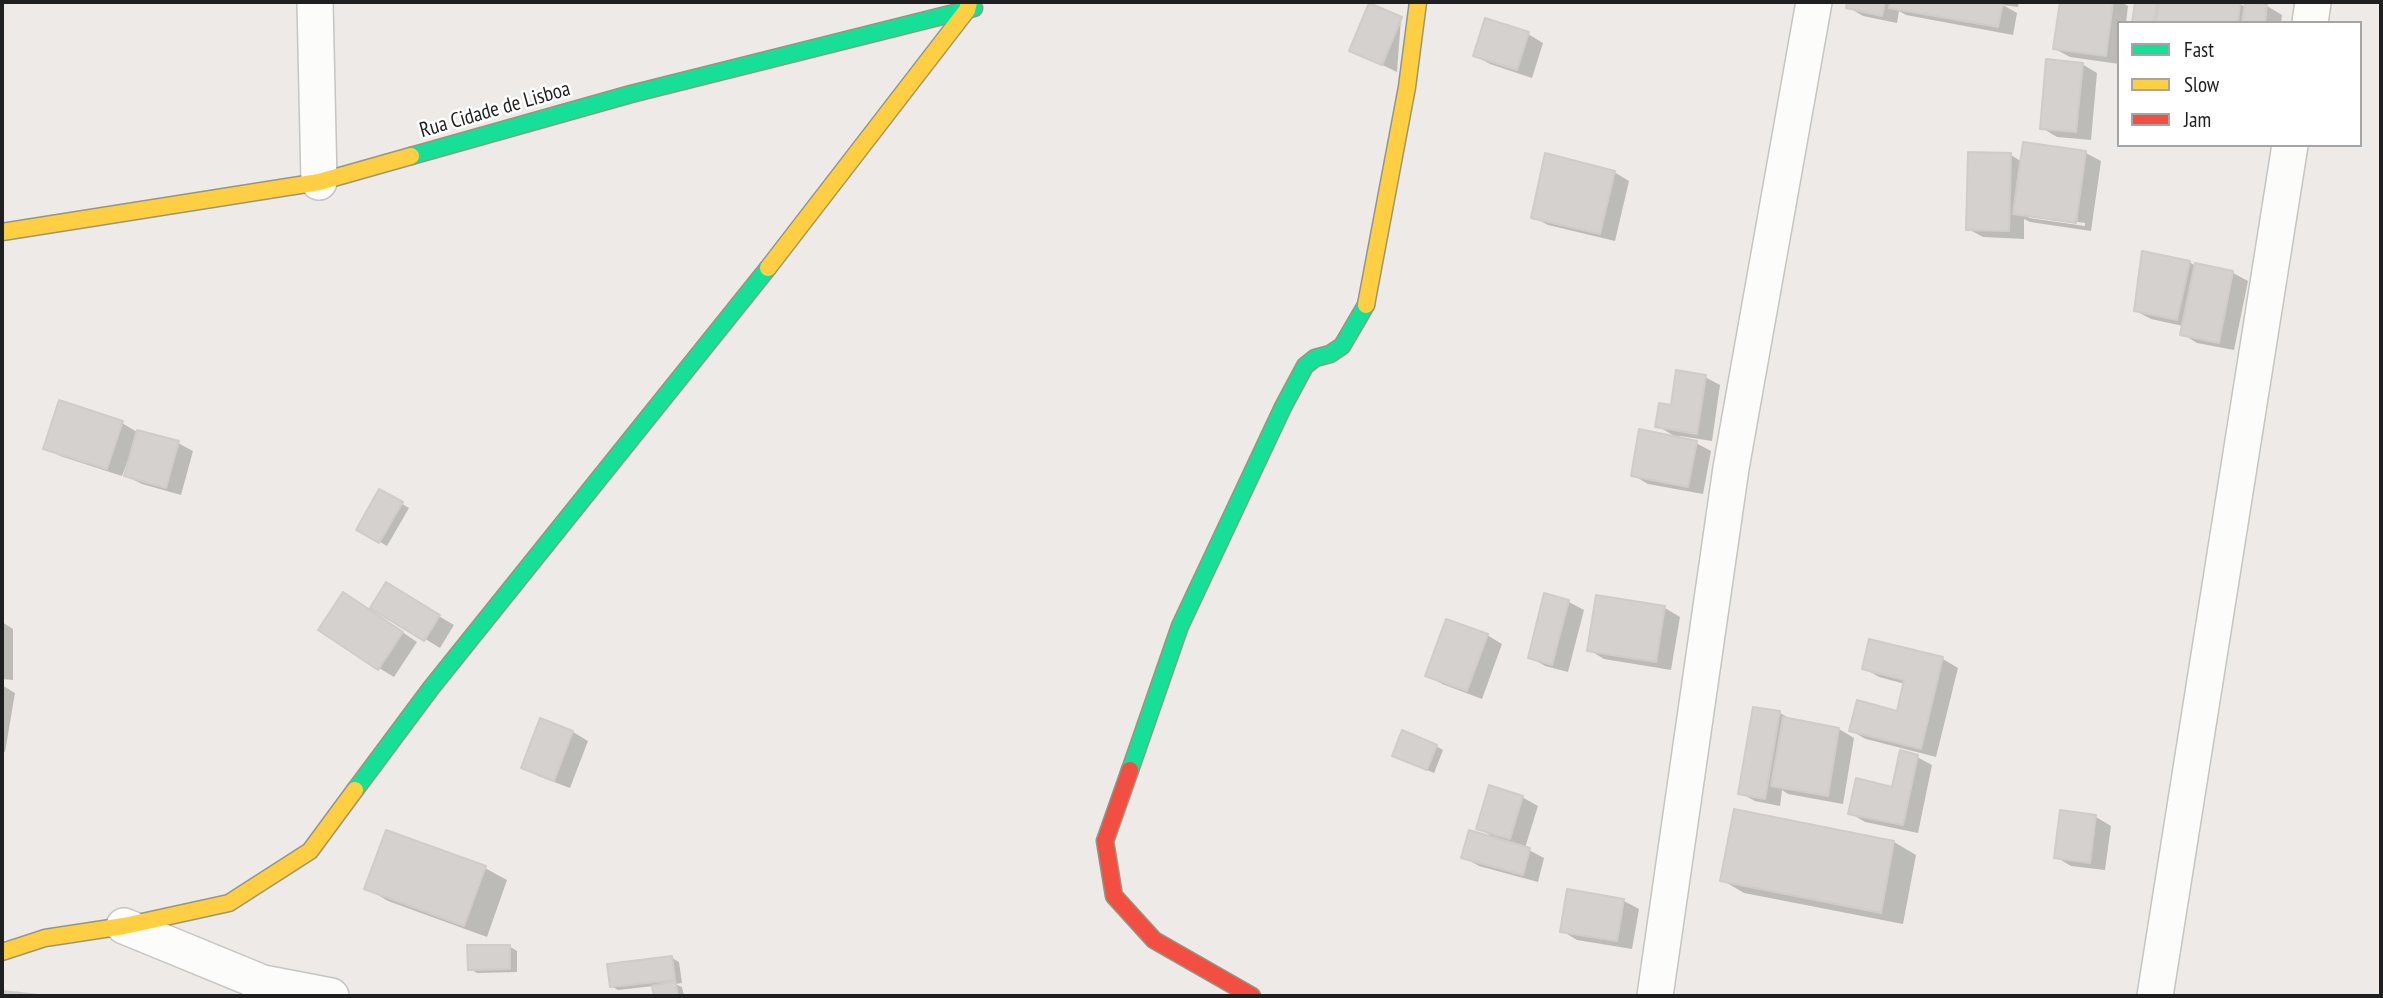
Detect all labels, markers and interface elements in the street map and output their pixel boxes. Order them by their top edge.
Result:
legend [2117,21,2362,147]
text: Fast [2184,36,2214,63]
text: Slow [2184,71,2219,98]
street label: Rua Cidade de Lisboa [417,77,573,143]
text: Jam [2184,106,2211,133]

